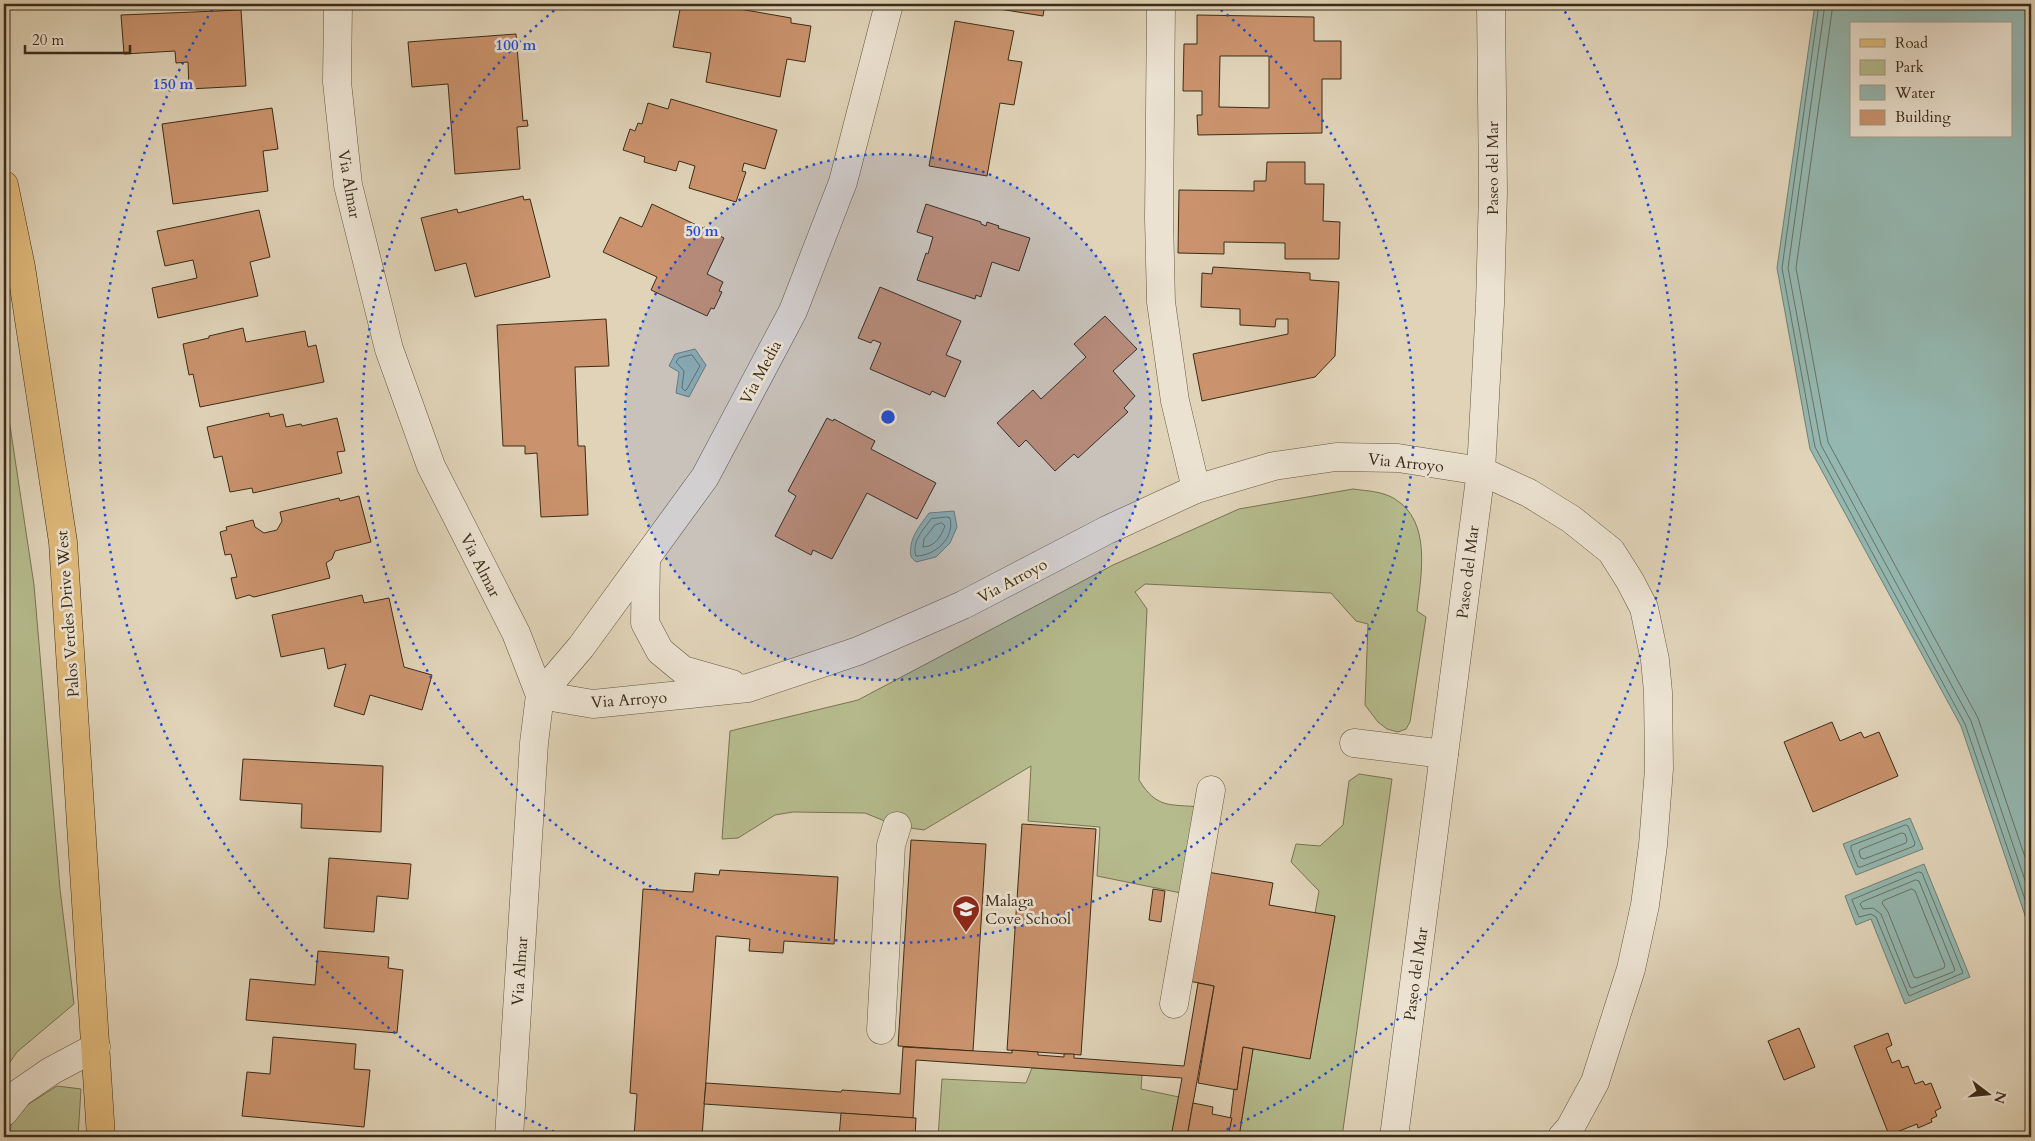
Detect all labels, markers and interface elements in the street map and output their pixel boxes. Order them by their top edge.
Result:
scale bar [25,22,130,54]
legend [1850,22,2012,138]
text: 20 m [32,30,64,50]
text: Road [1895,33,1928,53]
text: 100 m [496,35,537,55]
text: Park [1895,57,1924,77]
text: 150 m [153,74,194,94]
text: Water [1894,83,1936,103]
text: Building [1895,107,1951,127]
street label: Paseo del Mar [1482,121,1504,215]
street label: Via Almar [332,148,366,220]
text: 50 m [685,221,719,241]
street label: Via Media [735,336,787,408]
centre of rings [879,408,897,426]
street label: Via Arroyo [1367,448,1445,478]
street label: Paseo del Mar [1451,524,1485,620]
street label: Palos Verdes Drive West [51,530,85,698]
street label: Via Almar [455,530,506,601]
street label: Via Arroyo [974,553,1052,609]
street label: Via Arroyo [590,686,668,714]
place label: Malaga Cove School [985,890,1071,930]
school or university icon: Malaga Cove School [951,894,981,933]
street label: Paseo del Mar [1399,926,1433,1022]
street label: Via Almar [507,936,533,1006]
north arrow [1962,1068,2012,1118]
text: N [1989,1089,2011,1106]

